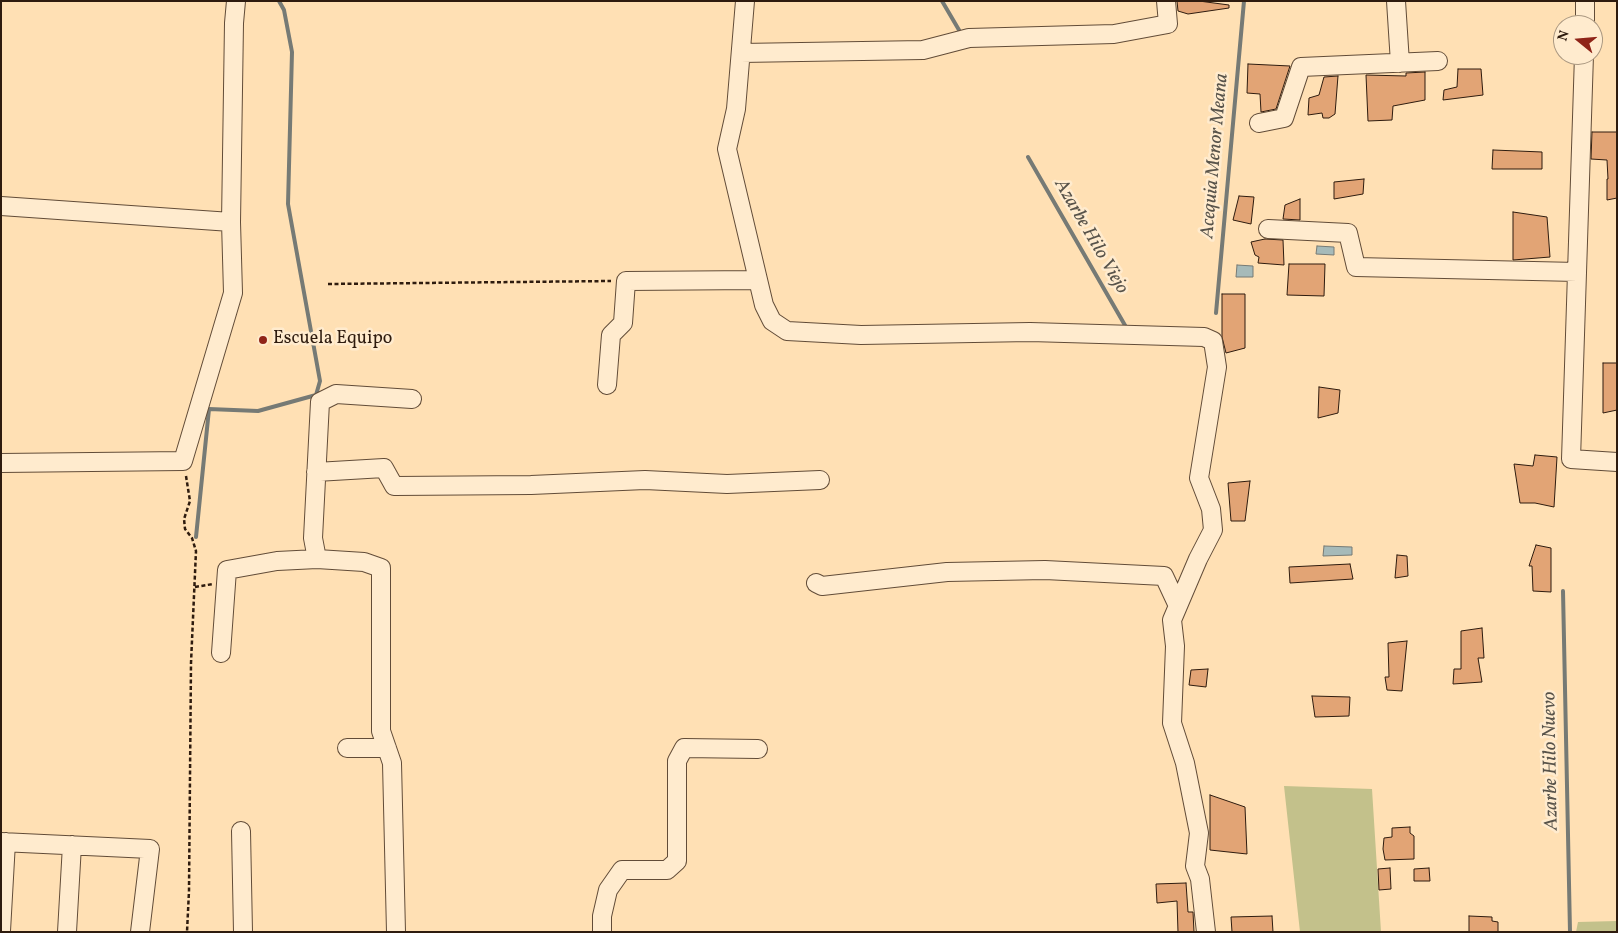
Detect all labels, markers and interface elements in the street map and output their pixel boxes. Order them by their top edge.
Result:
north arrow [1553,15,1603,65]
text: N [1554,28,1575,43]
water label: Acequia Menor Meana [1197,72,1235,240]
water label: Azarbe Hilo Viejo [1048,175,1132,299]
place label: Escuela Equipo [273,329,392,351]
marker: Escuela Equipo [257,334,269,346]
water label: Azarbe Hilo Nuevo [1539,691,1565,831]

